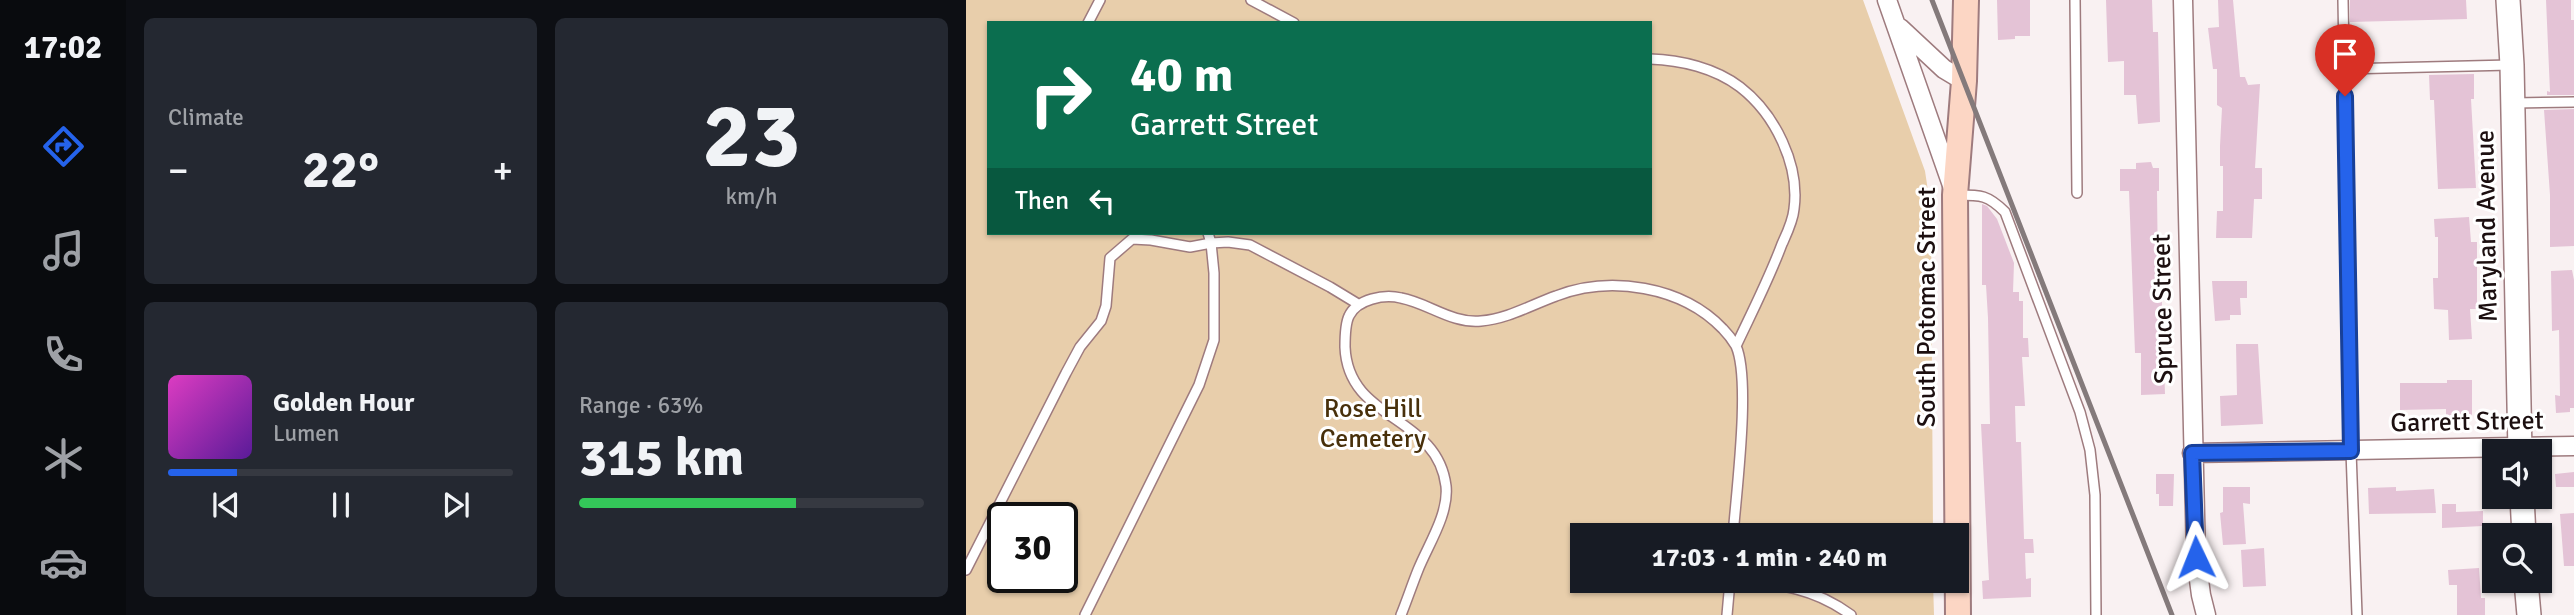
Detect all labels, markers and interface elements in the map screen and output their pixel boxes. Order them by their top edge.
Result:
pin [2315,24,2375,96]
text: 17:02 [24,28,102,67]
icon: arrive [2326,35,2364,73]
text: 40 m [1130,45,1233,105]
icon: right [1015,49,1106,140]
text: 23 [702,80,801,193]
text: Climate [168,103,244,132]
text: Garrett Street [1130,105,1319,144]
icon: directions [39,122,88,171]
street label: Maryland Avenue [2469,130,2505,322]
text: 22° [302,138,379,202]
text: − [168,147,189,194]
text: + [492,147,513,194]
text: km/h [725,182,778,211]
icon: left [1083,182,1121,220]
text: Then [1015,185,1069,217]
street label: South Potomac Street [1911,187,1943,427]
icon: music [39,226,88,275]
street label: Spruce Street [2146,233,2180,385]
icon: phone [39,330,88,379]
text: Golden Hour [273,387,414,419]
text: Range · 63% [579,391,703,420]
park label: Rose Hill Cemetery [1320,393,1426,455]
street label: Garrett Street [2390,405,2544,439]
text: Lumen [273,419,339,448]
text: 315 km [579,426,744,490]
icon: climate [39,434,88,483]
map controls [2482,439,2552,593]
button: sound [2482,439,2552,509]
icon: previous [207,486,245,524]
icon: pause [322,486,360,524]
icon: next [437,486,475,524]
speed limit sign: 30 [987,502,1078,593]
position arrow [2159,520,2233,594]
button: search [2482,523,2552,593]
icon: car [39,538,88,587]
text: 17:03 · 1 min · 240 m [1652,542,1887,574]

